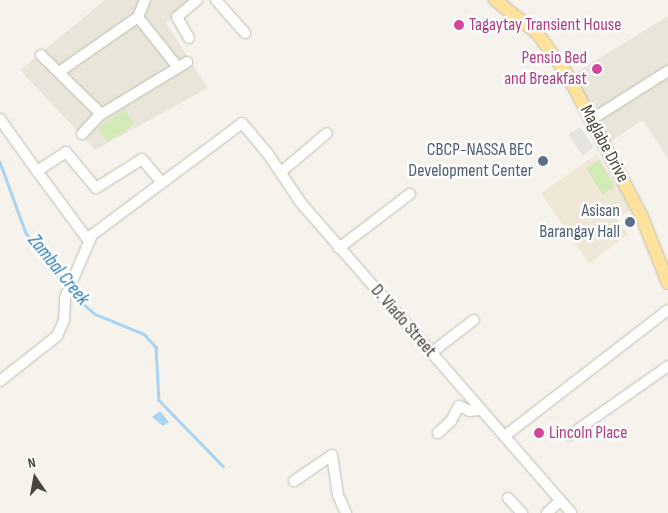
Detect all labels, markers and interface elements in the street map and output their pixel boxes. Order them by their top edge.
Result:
place label: Tagaytay Transient House [469,14,621,36]
marker: Tagaytay Transient House [453,19,465,31]
place label: Pensio Bed and Breakfast [504,48,587,90]
marker: Pensio Bed and Breakfast [591,63,603,75]
street label: Maglabe Drive [575,102,633,186]
place label: CBCP-NASSA BEC Development Center [408,140,533,182]
marker: CBCP-NASSA BEC Development Center [537,155,549,167]
place label: Asisan Barangay Hall [539,201,620,243]
marker: Asisan Barangay Hall [624,216,636,228]
water label: Zambal Creek [22,230,94,310]
street label: D. Viado Street [366,280,440,362]
place label: Lincoln Place [549,422,627,444]
marker: Lincoln Place [533,427,545,439]
north arrow [10,453,60,503]
text: N [26,454,37,472]

